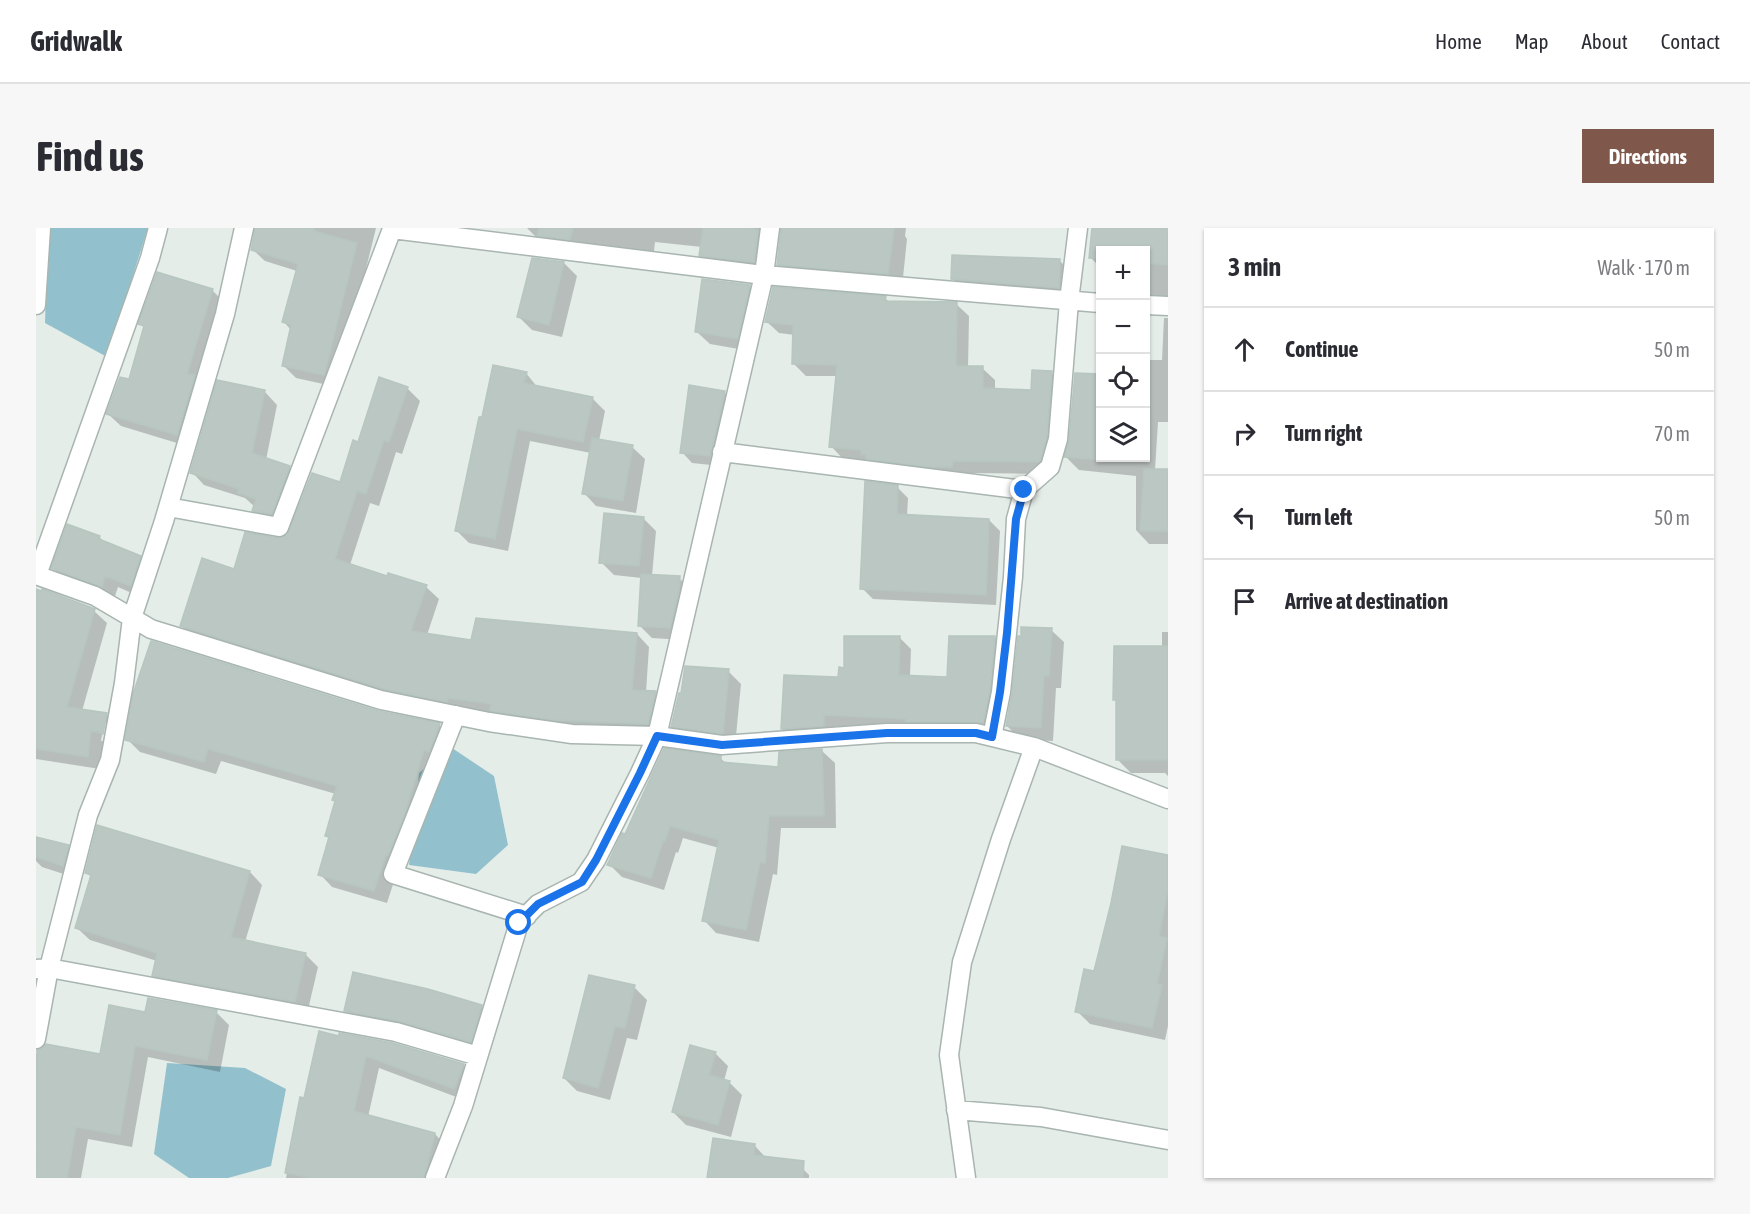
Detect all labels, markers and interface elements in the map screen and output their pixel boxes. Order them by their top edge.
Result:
text: Gridwalk [30,25,122,57]
text: Home [1435,29,1482,53]
text: Map [1515,29,1549,53]
text: About [1582,29,1628,53]
text: Contact [1661,29,1720,53]
button: Directions [1582,129,1714,183]
text: Find us [36,132,144,180]
map controls [1096,246,1150,462]
button: + [1096,246,1150,300]
text: 3 min [1228,252,1281,282]
text: Walk · 170 m [1598,256,1690,279]
button: − [1096,300,1150,354]
icon: ahead [1228,333,1261,366]
text: Continue [1285,336,1359,362]
text: 50 m [1654,338,1690,361]
button: locate [1096,354,1150,408]
button: layers [1096,408,1150,462]
icon: right [1228,417,1261,450]
text: Turn right [1285,420,1362,446]
text: 70 m [1654,422,1690,445]
route end [1010,476,1036,502]
icon: left [1228,501,1261,534]
text: Turn left [1285,504,1352,530]
text: 50 m [1654,506,1690,529]
icon: arrive [1228,585,1261,618]
text: Arrive at destination [1285,588,1448,614]
route start [505,909,531,935]

